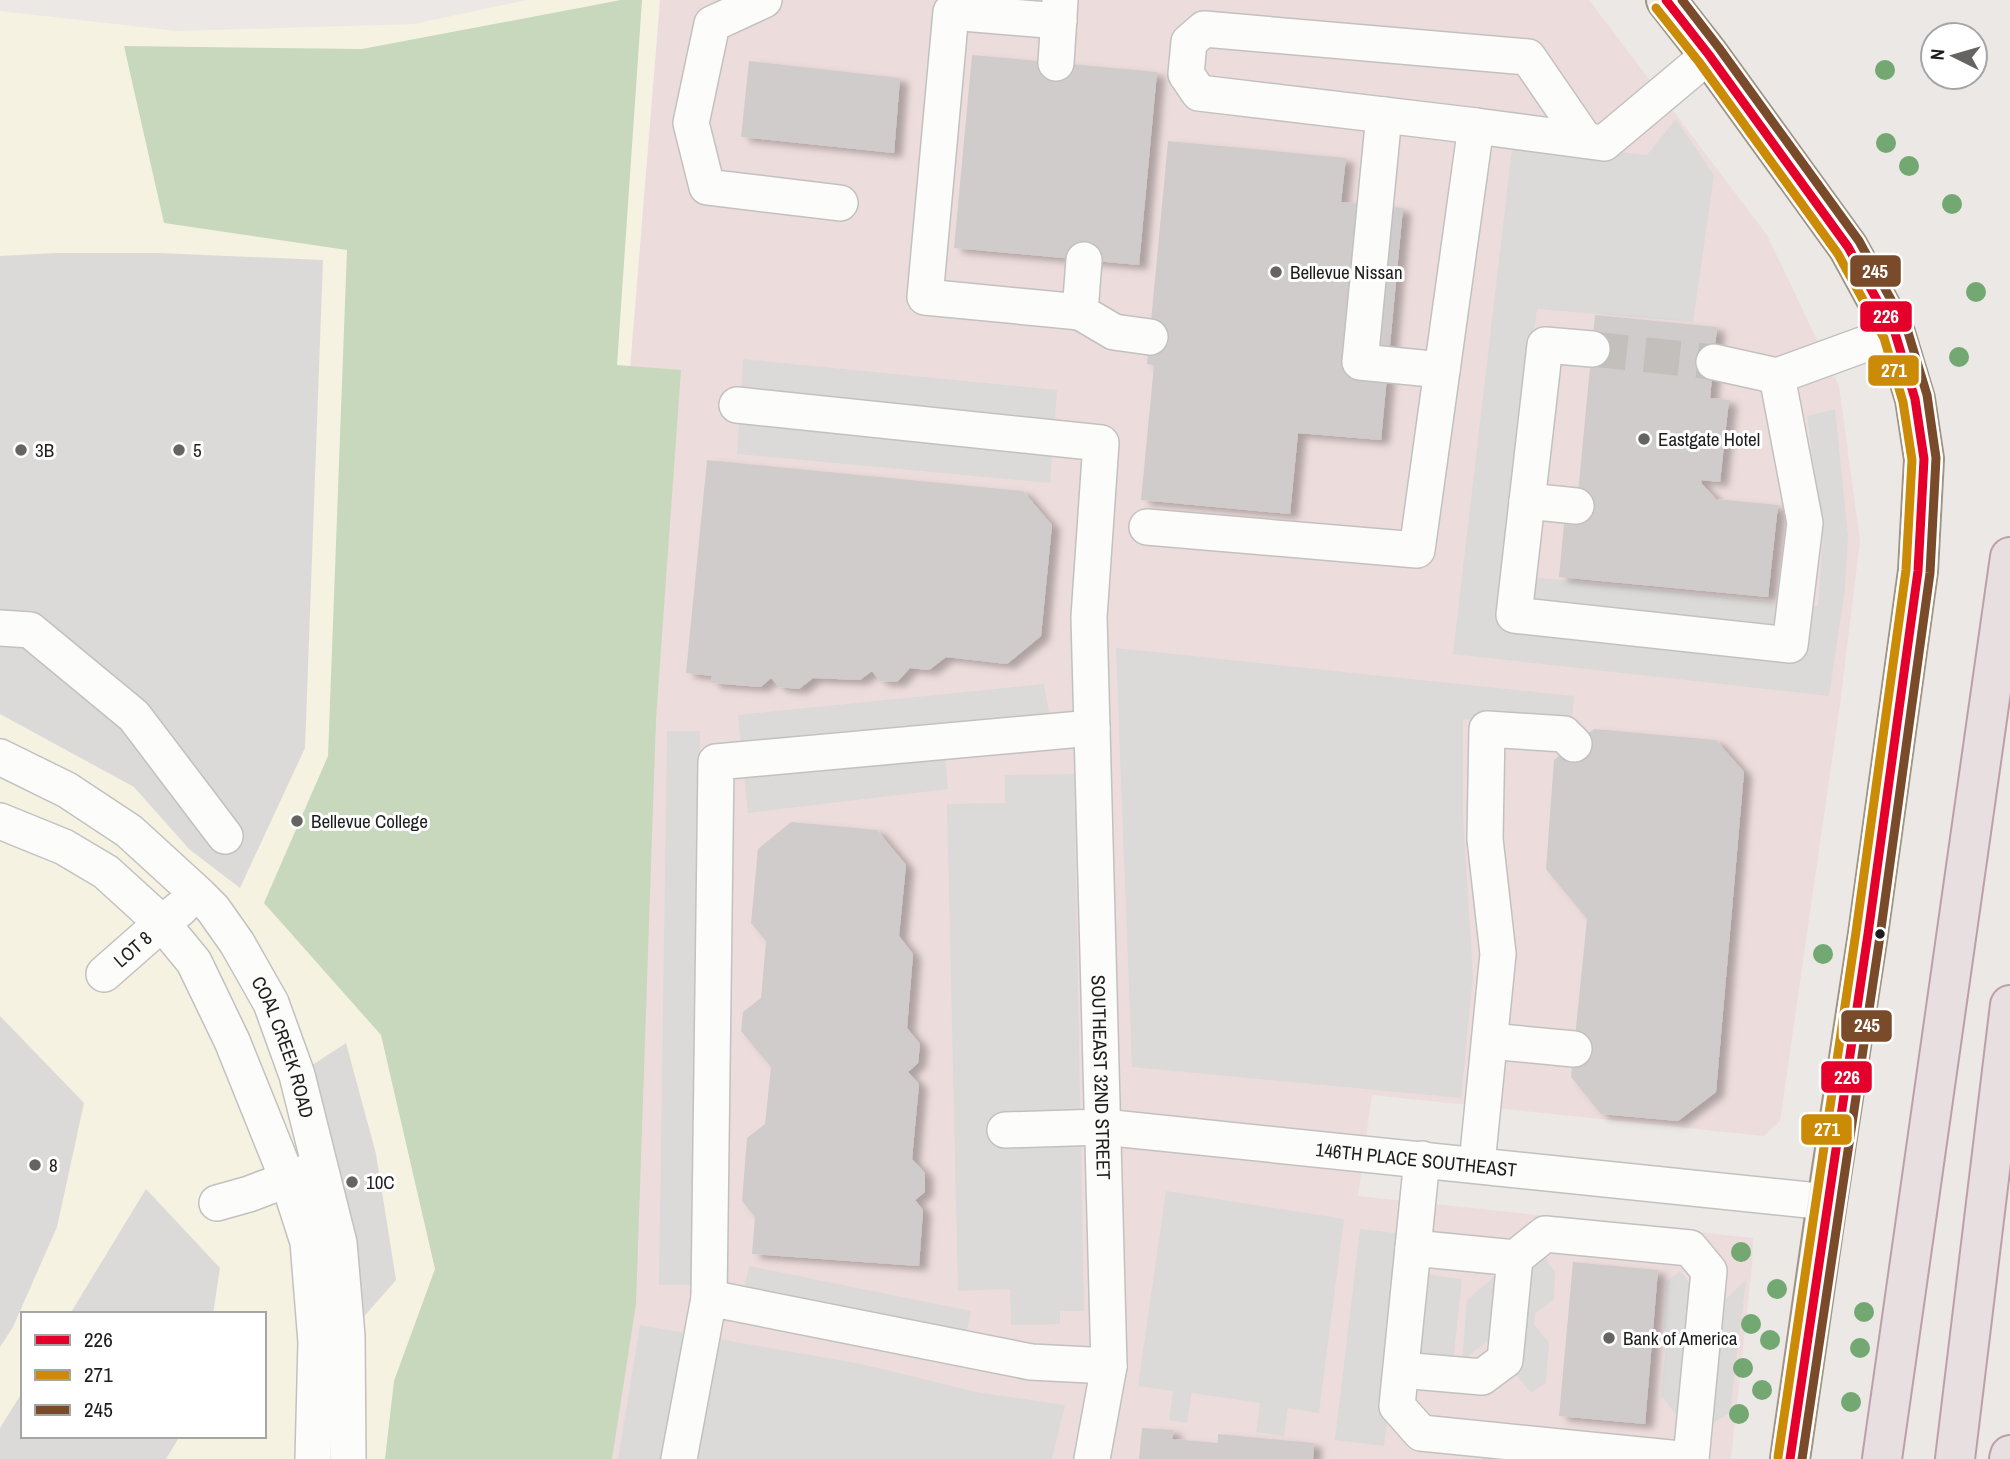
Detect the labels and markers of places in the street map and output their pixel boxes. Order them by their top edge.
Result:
place label: Bellevue Nissan [1290,259,1403,285]
marker: Bellevue Nissan [1268,264,1284,280]
place label: Eastgate Hotel [1658,426,1760,452]
marker: Eastgate Hotel [1636,431,1652,447]
place label: 3B [35,437,54,463]
place label: 5 [193,437,202,463]
marker: 3B [13,442,29,458]
marker: 5 [171,442,187,458]
place label: Bellevue College [311,808,428,834]
marker: Bellevue College [289,813,305,829]
unlabelled marker [1873,927,1887,941]
place label: 8 [49,1152,58,1178]
marker: 8 [27,1157,43,1173]
place label: 10C [366,1169,395,1195]
marker: 10C [344,1174,360,1190]
place label: Bank of America [1623,1325,1738,1351]
marker: Bank of America [1601,1330,1617,1346]

